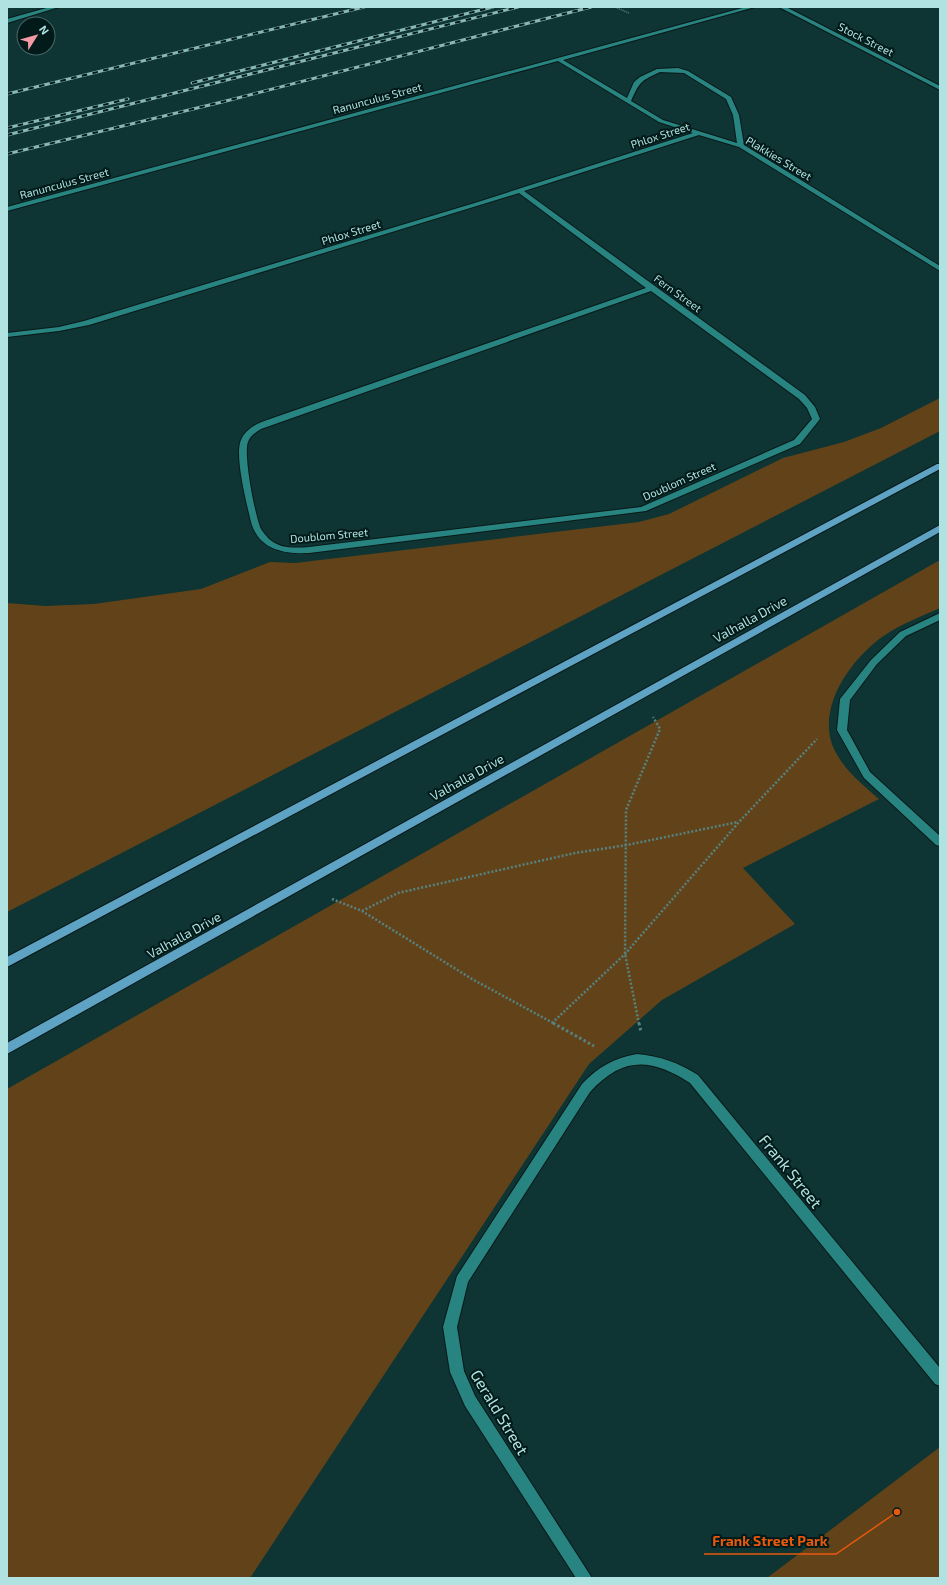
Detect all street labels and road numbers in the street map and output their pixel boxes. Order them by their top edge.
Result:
street label: Stock Street [836,19,896,59]
street label: Ranunculus Street [331,80,423,116]
street label: Phlox Street [629,119,691,151]
street label: Plakkies Street [744,133,814,183]
street label: Ranunculus Street [18,165,110,201]
street label: Phlox Street [320,217,382,247]
street label: Fern Street [652,271,704,315]
street label: Doublom Street [641,459,717,503]
street label: Doublom Street [289,525,369,545]
street label: Valhalla Drive [710,592,790,646]
street label: Valhalla Drive [427,750,507,804]
street label: Valhalla Drive [144,908,224,962]
street label: Frank Street [756,1130,826,1212]
street label: Gerald Street [467,1366,533,1458]

